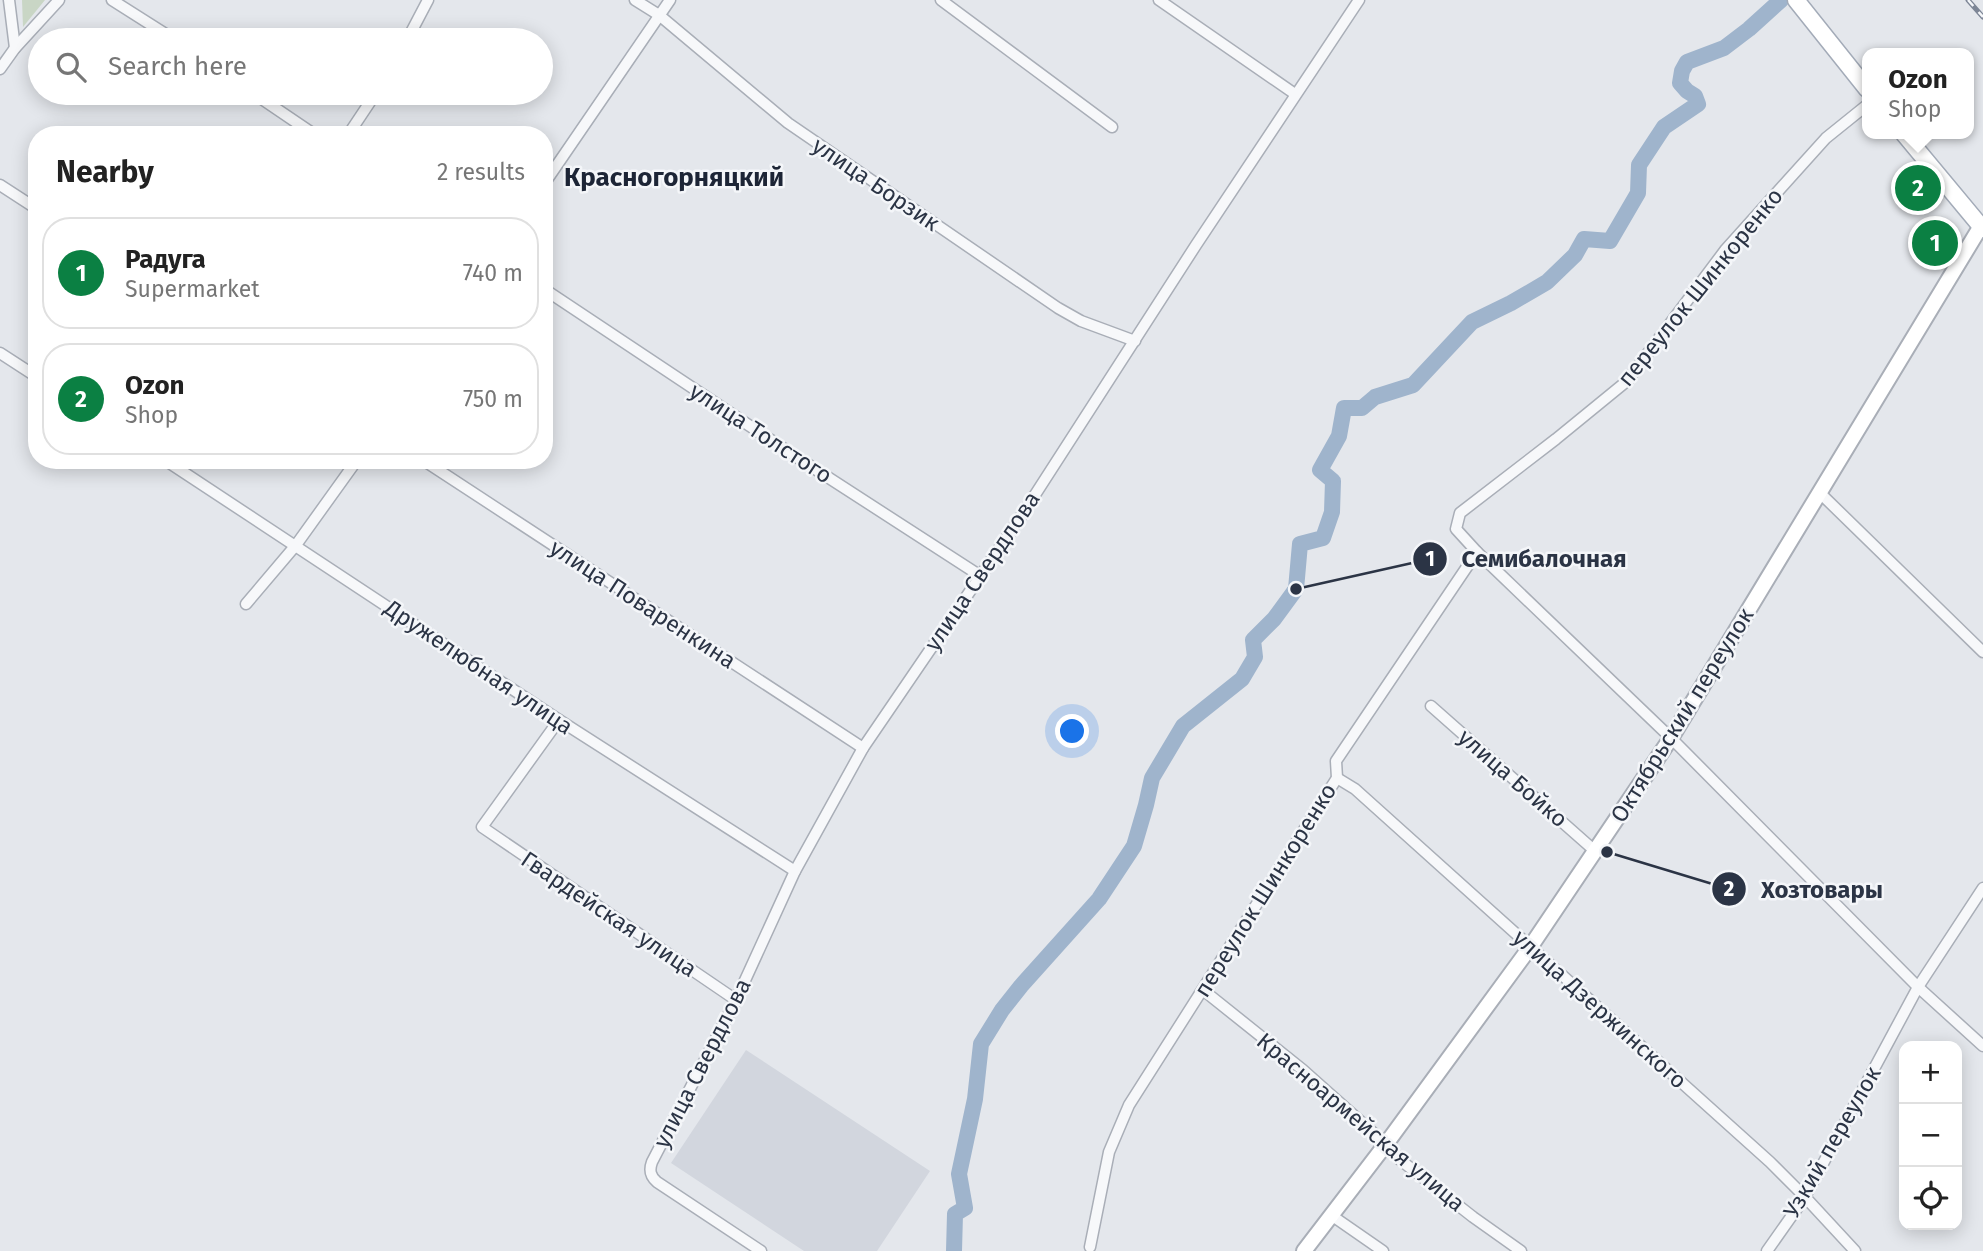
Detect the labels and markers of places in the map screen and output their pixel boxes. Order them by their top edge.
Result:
pin: 2 [1895,162,1941,214]
pin: 1 [1912,217,1958,269]
callout: Семибалочная [1413,536,1641,581]
callout: Хозтовары [1712,867,1897,912]

